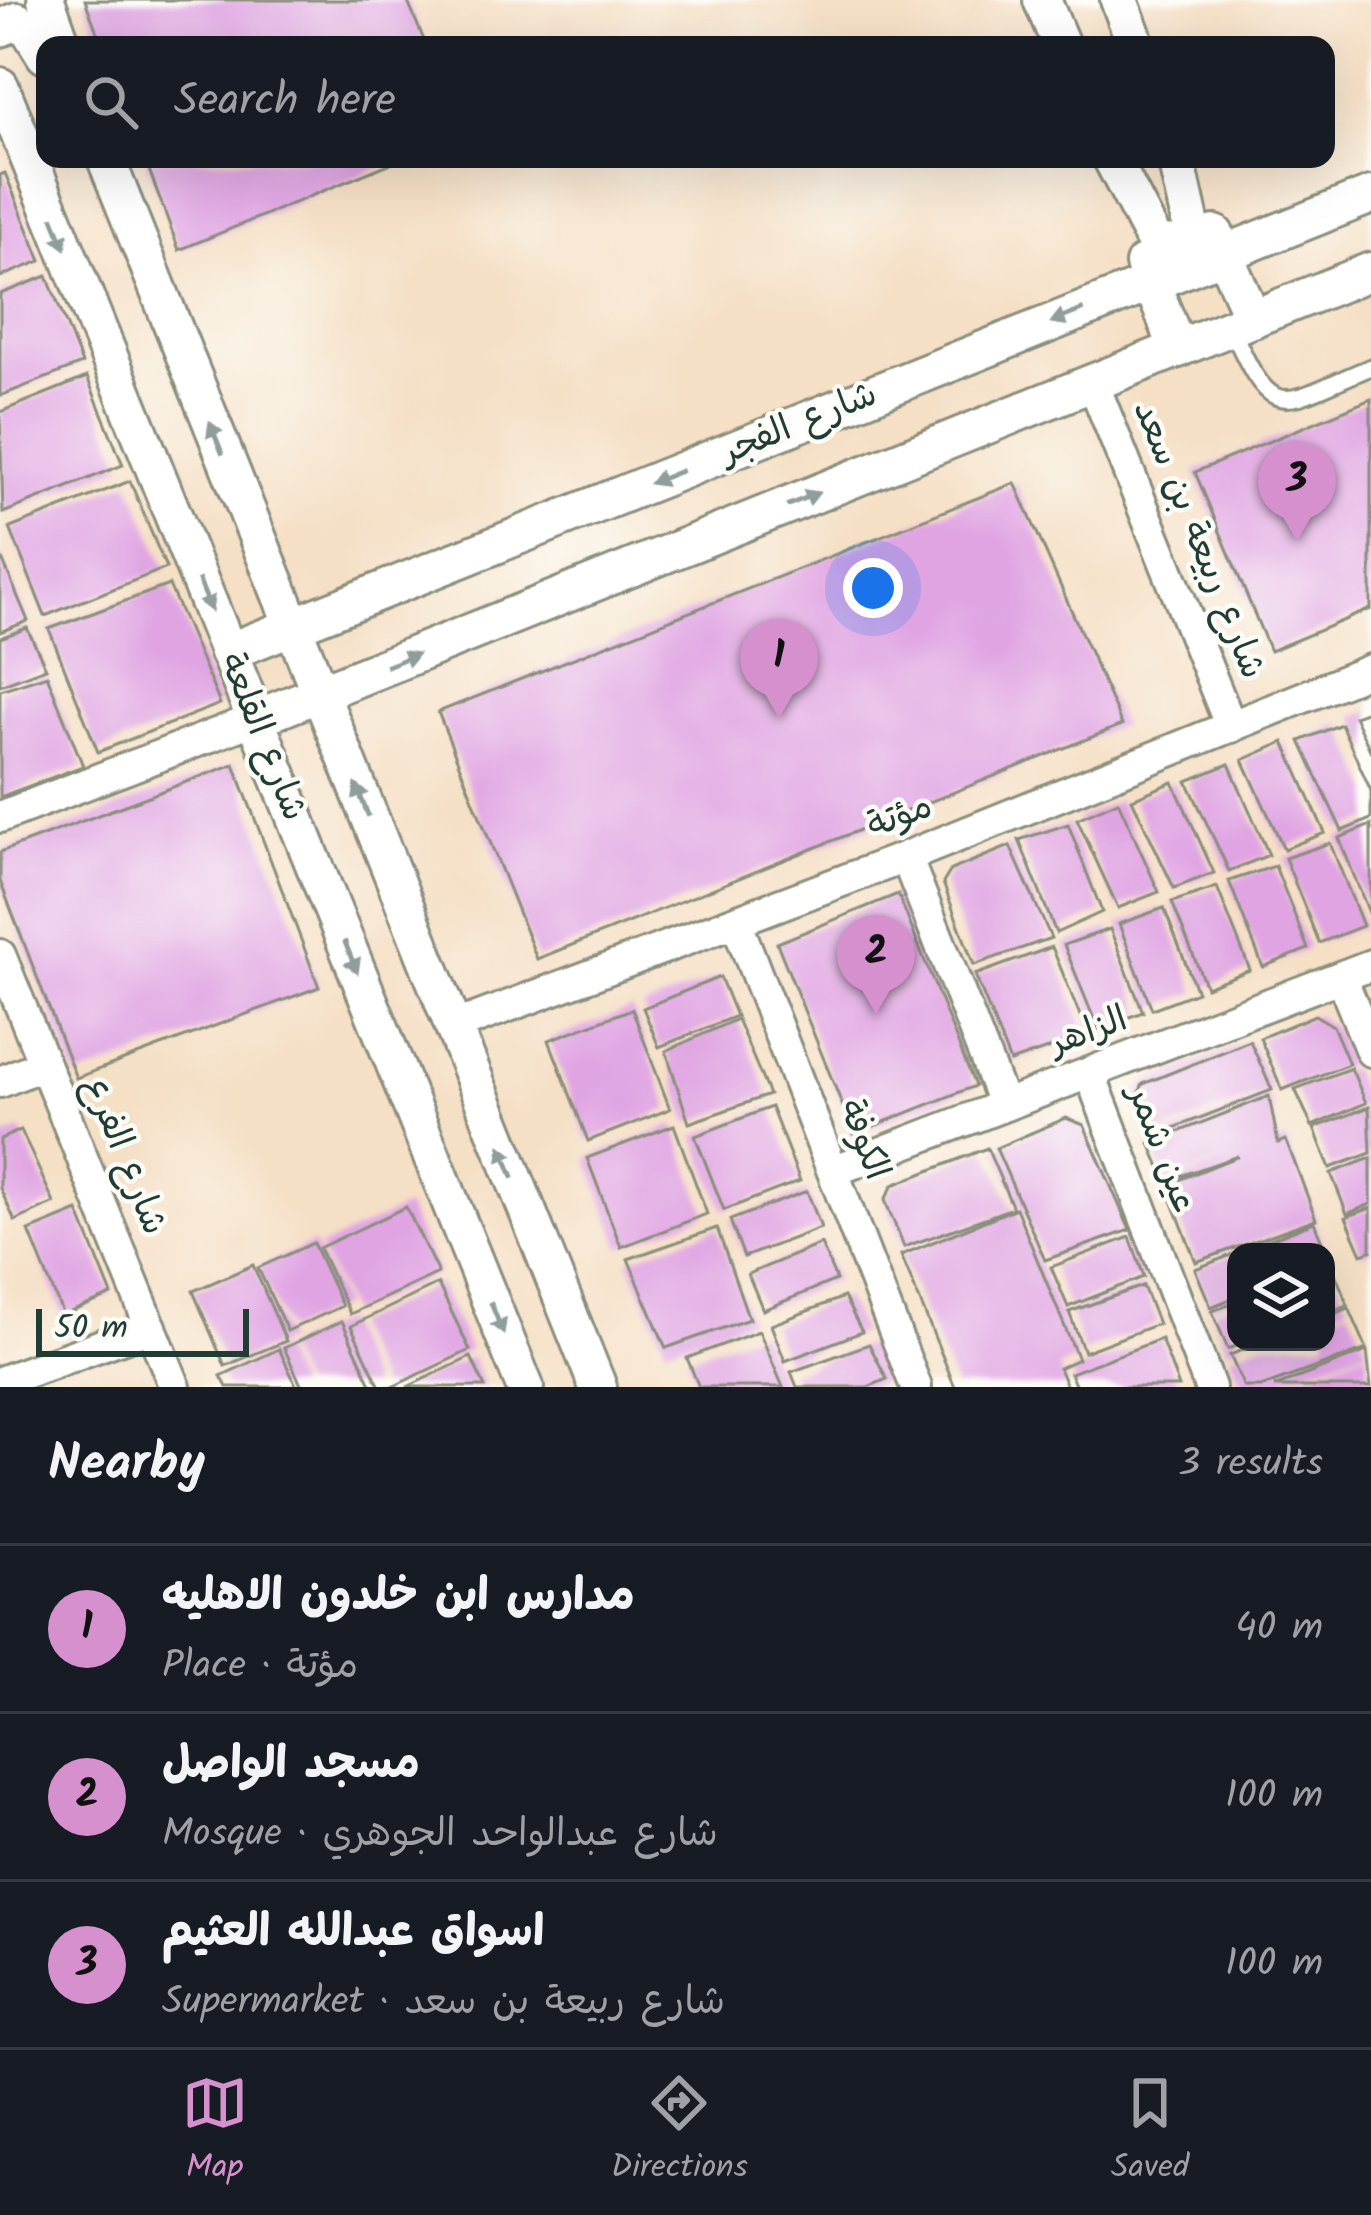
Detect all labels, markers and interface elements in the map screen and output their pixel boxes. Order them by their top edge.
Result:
search box [36,36,1335,168]
text: Search here [174,66,396,138]
icon: search [78,69,144,135]
one-way arrow [51,216,70,252]
one-way arrow [1049,308,1085,327]
street label: شارع الفجر [709,367,886,482]
street label: شارع ربيعة بن سعد [1116,392,1280,688]
one-way arrow [206,420,225,456]
pin: 3 [1258,442,1336,541]
one-way arrow [648,468,684,487]
one-way arrow [786,489,822,508]
your location [843,558,903,618]
one-way arrow [196,578,215,614]
pin: 1 [740,619,818,718]
street label: شارع القلعة [202,644,322,830]
one-way arrow [385,650,421,669]
street label: مؤتة [859,779,941,855]
one-way arrow [352,781,371,817]
pin: 2 [837,915,915,1014]
one-way arrow [342,939,361,975]
street label: الزاهر [1039,992,1136,1073]
street label: شارع الفرع [66,1068,182,1244]
street label: عين شمر [1109,1074,1212,1222]
street label: الكوفة [822,1091,904,1189]
one-way arrow [497,1143,516,1179]
map controls [1227,1243,1335,1351]
button: layers [1227,1243,1335,1351]
one-way arrow [488,1301,507,1337]
scale bar [36,1303,249,1356]
text: 50 m [54,1303,128,1356]
text: Nearby [48,1425,205,1506]
text: 3 results [1178,1434,1323,1496]
text: مدارس ابن خلدون الاهليه [162,1561,635,1633]
text: 1 [81,1598,93,1660]
text: 40 m [1235,1598,1323,1660]
text: Place · مؤتة [162,1636,358,1698]
text: مسجد الواصل [162,1729,420,1801]
text: 2 [76,1766,98,1828]
text: 100 m [1225,1766,1323,1828]
text: Mosque · شارع عبدالواحد الجوهري [162,1804,718,1866]
text: اسواق عبدالله العثيم [162,1897,544,1969]
text: 3 [76,1934,98,1996]
text: 100 m [1225,1934,1323,1996]
text: Supermarket · شارع ربيعة بن سعد [162,1972,725,2034]
tab: Map [182,2070,248,2195]
tab: Directions [611,2070,748,2195]
tab: Saved [1111,2070,1189,2195]

